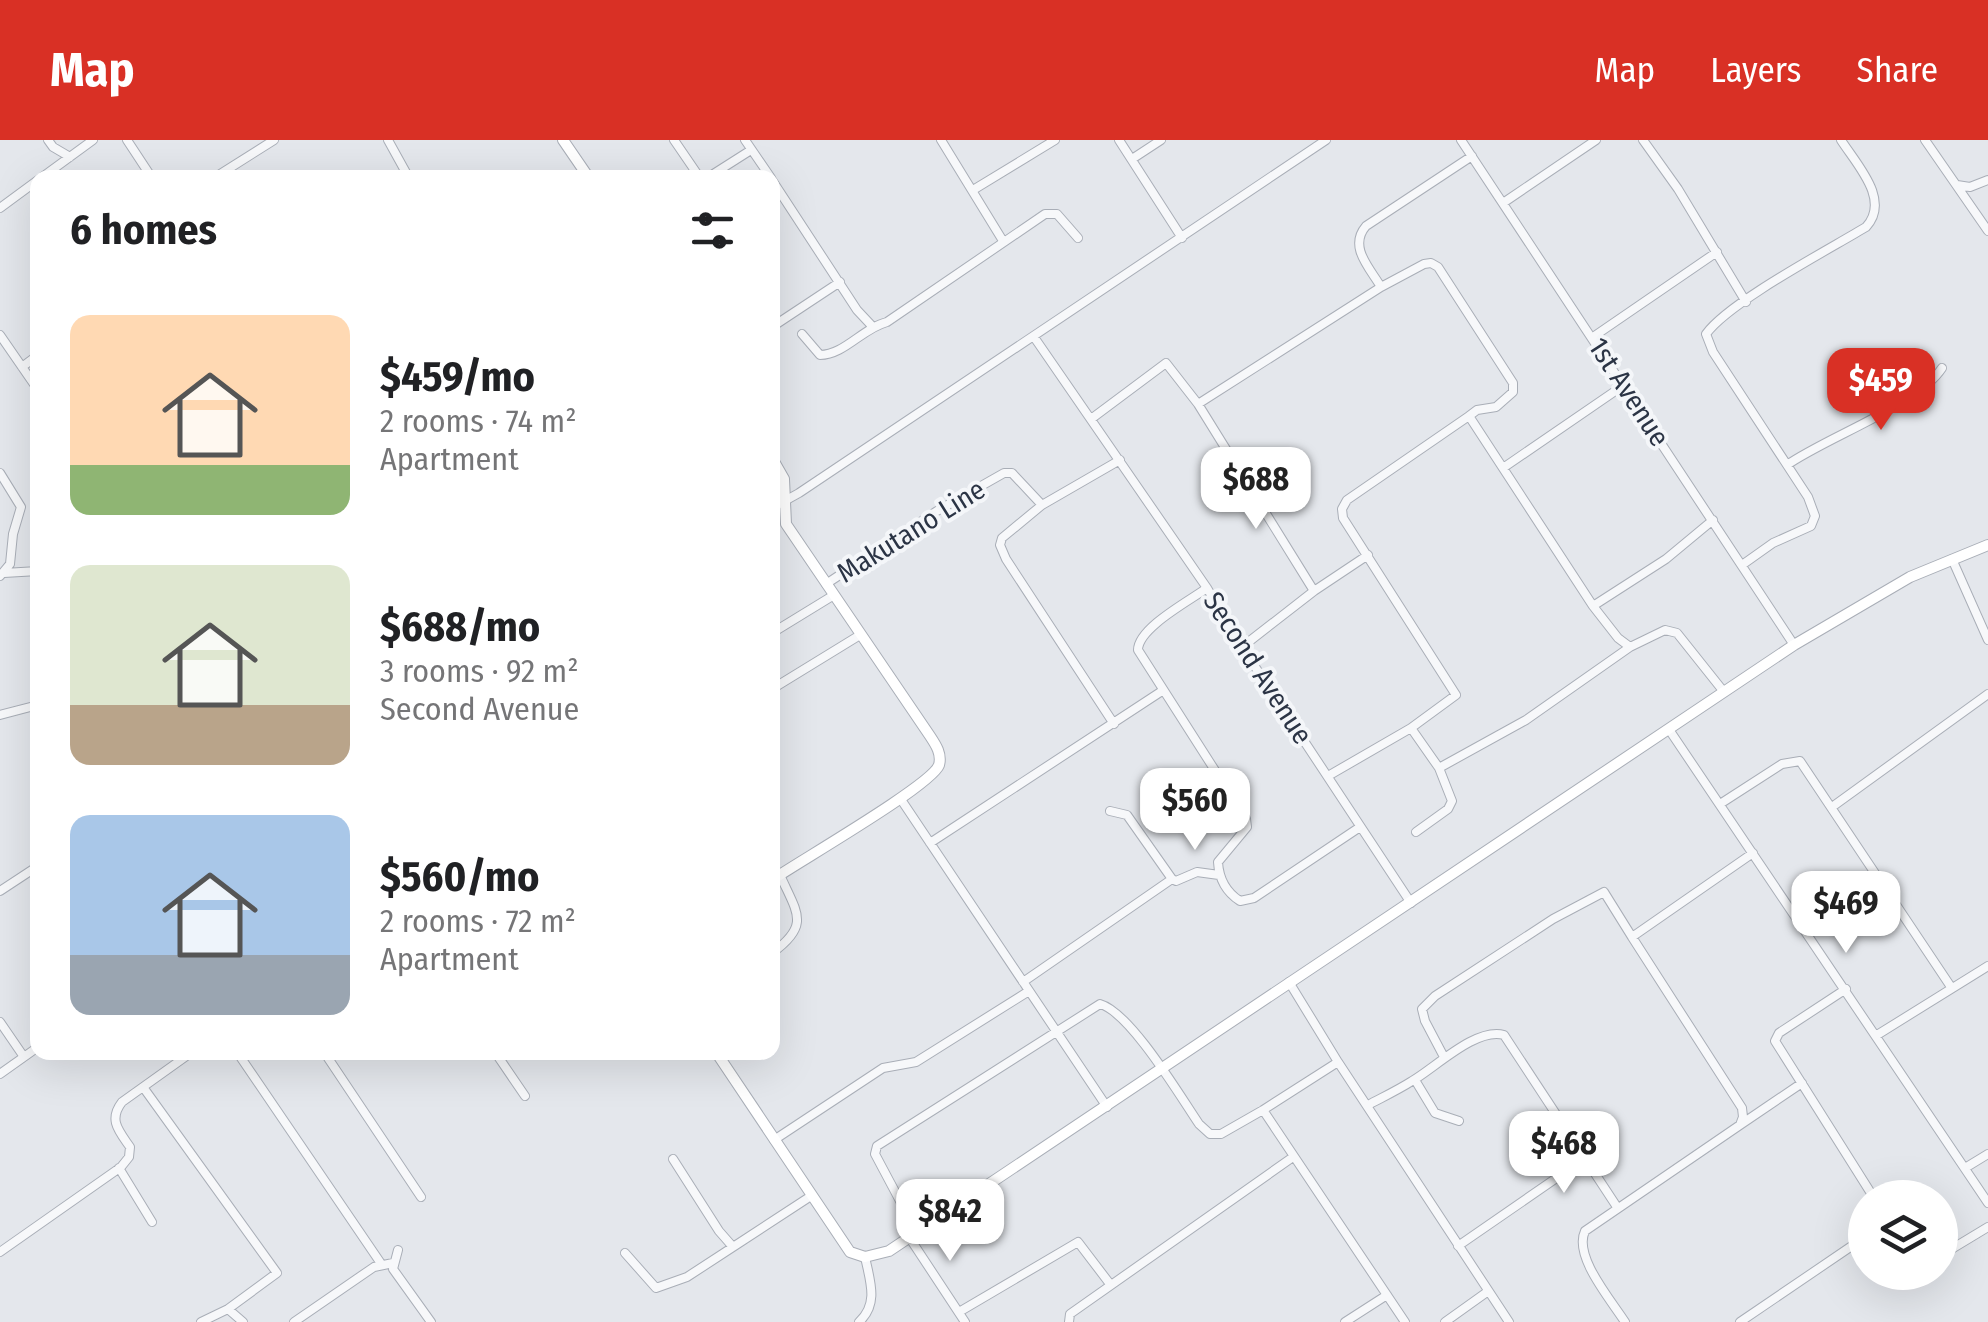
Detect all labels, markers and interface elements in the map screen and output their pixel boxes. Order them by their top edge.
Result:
text: Map [50,41,134,99]
text: Map [1595,49,1655,91]
text: Layers [1710,49,1802,91]
text: Share [1857,49,1938,91]
icon: filters [685,203,740,258]
text: 6 homes [70,205,217,255]
street label: 1st Avenue [1582,332,1676,452]
pin: $459 [1822,348,1940,433]
text: $459/mo [380,352,535,402]
icon: home [150,355,270,475]
text: $459 [1849,361,1913,399]
text: 2 rooms · 74 m² [380,402,577,440]
text: Apartment [380,440,519,478]
pin: $688 [1197,447,1315,532]
text: $688 [1223,460,1289,498]
street label: Makutano Line [831,473,991,589]
street label: Second Avenue [1197,586,1319,750]
text: $688/mo [380,602,540,652]
icon: home [150,605,270,725]
text: 3 rooms · 92 m² [380,652,579,690]
text: Second Avenue [380,690,579,728]
pin: $560 [1136,768,1254,853]
text: $560 [1162,781,1228,819]
text: $560/mo [380,852,539,902]
icon: home [150,855,270,975]
pin: $469 [1787,871,1905,956]
text: $469 [1813,884,1879,922]
text: 2 rooms · 72 m² [380,902,576,940]
text: Apartment [380,940,519,978]
pin: $468 [1505,1111,1623,1196]
text: $468 [1531,1124,1597,1162]
pin: $842 [891,1179,1009,1264]
map controls [1848,1180,1958,1290]
button: layers [1848,1180,1958,1290]
text: $842 [918,1192,982,1230]

